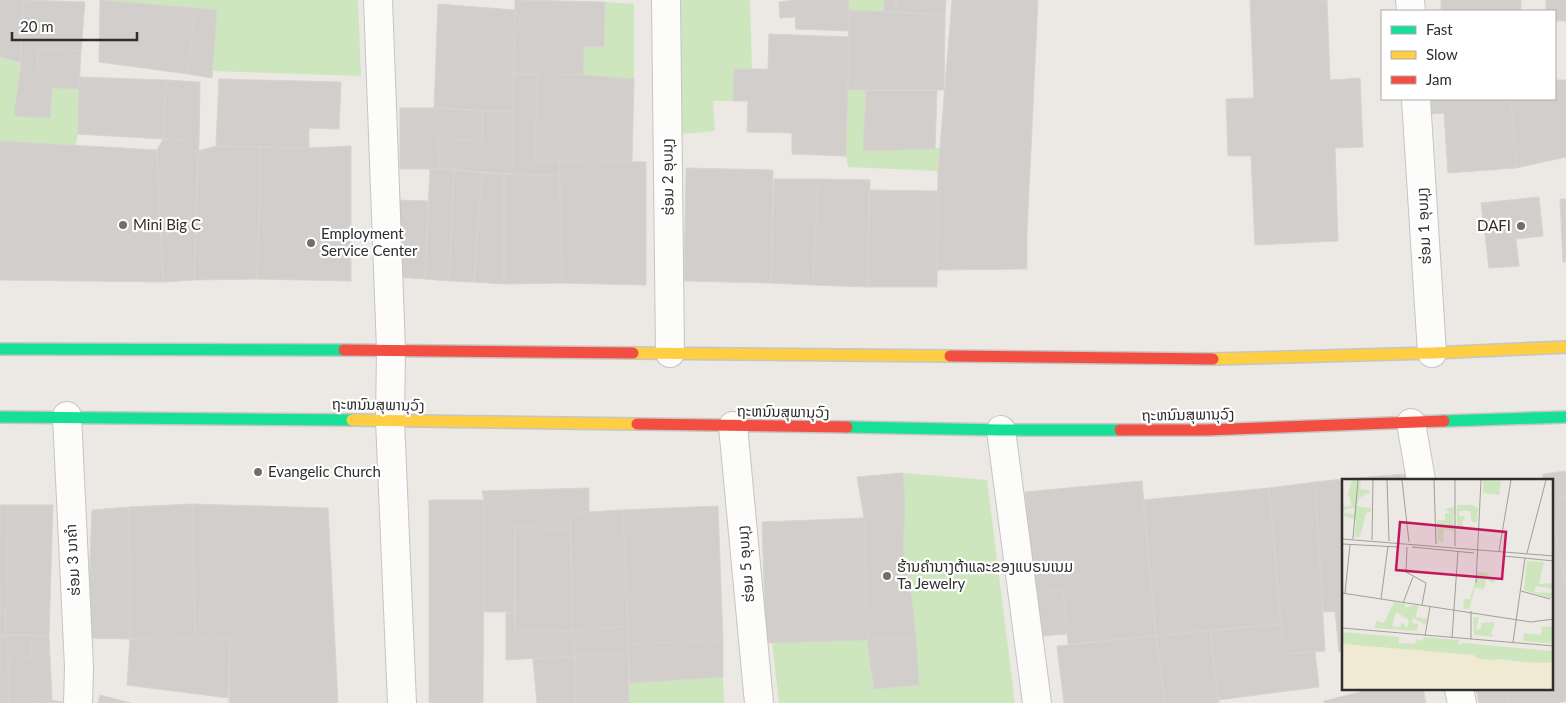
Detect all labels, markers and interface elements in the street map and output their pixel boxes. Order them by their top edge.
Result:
scale bar [12,10,138,42]
legend [1381,10,1556,100]
text: 20 m [20,17,54,35]
text: Fast [1426,20,1453,38]
text: Slow [1426,45,1458,63]
text: Jam [1426,70,1452,88]
street label: ຮ່ອມ 2 ອຸບມຸງ [657,138,679,216]
street label: ຮ່ອມ 1 ອຸບມຸງ [1412,187,1436,265]
place label: Mini Big C [133,215,201,233]
place label: DAFI [1477,216,1511,234]
marker: Mini Big C [117,219,129,231]
marker: DAFI [1515,220,1527,232]
place label: Employment Service Center [321,224,418,259]
marker: Employment Service Center [305,237,317,249]
street label: ຖະຫນົນສຸພານຸວົງ [331,394,425,416]
street label: ຖະຫນົນສຸພານຸວົງ [736,401,830,423]
street label: ຖະຫນົນສຸພານຸວົງ [1141,404,1235,426]
place label: Evangelic Church [268,462,381,480]
marker: Evangelic Church [252,466,264,478]
inset map [1342,479,1554,690]
street label: ຮ່ອມ 3 ນາຄຳ [61,523,83,597]
street label: ຮ່ອມ 5 ອຸບມຸງ [733,525,759,603]
place label: ຮ້ານຄຳນາງຕ້າແລະຂອງແບຣນເນມ Ta Jewelry [897,557,1073,592]
marker: ຮ້ານຄຳນາງຕ້າແລະຂອງແບຣນເນມ Ta Jewelry [881,570,893,582]

